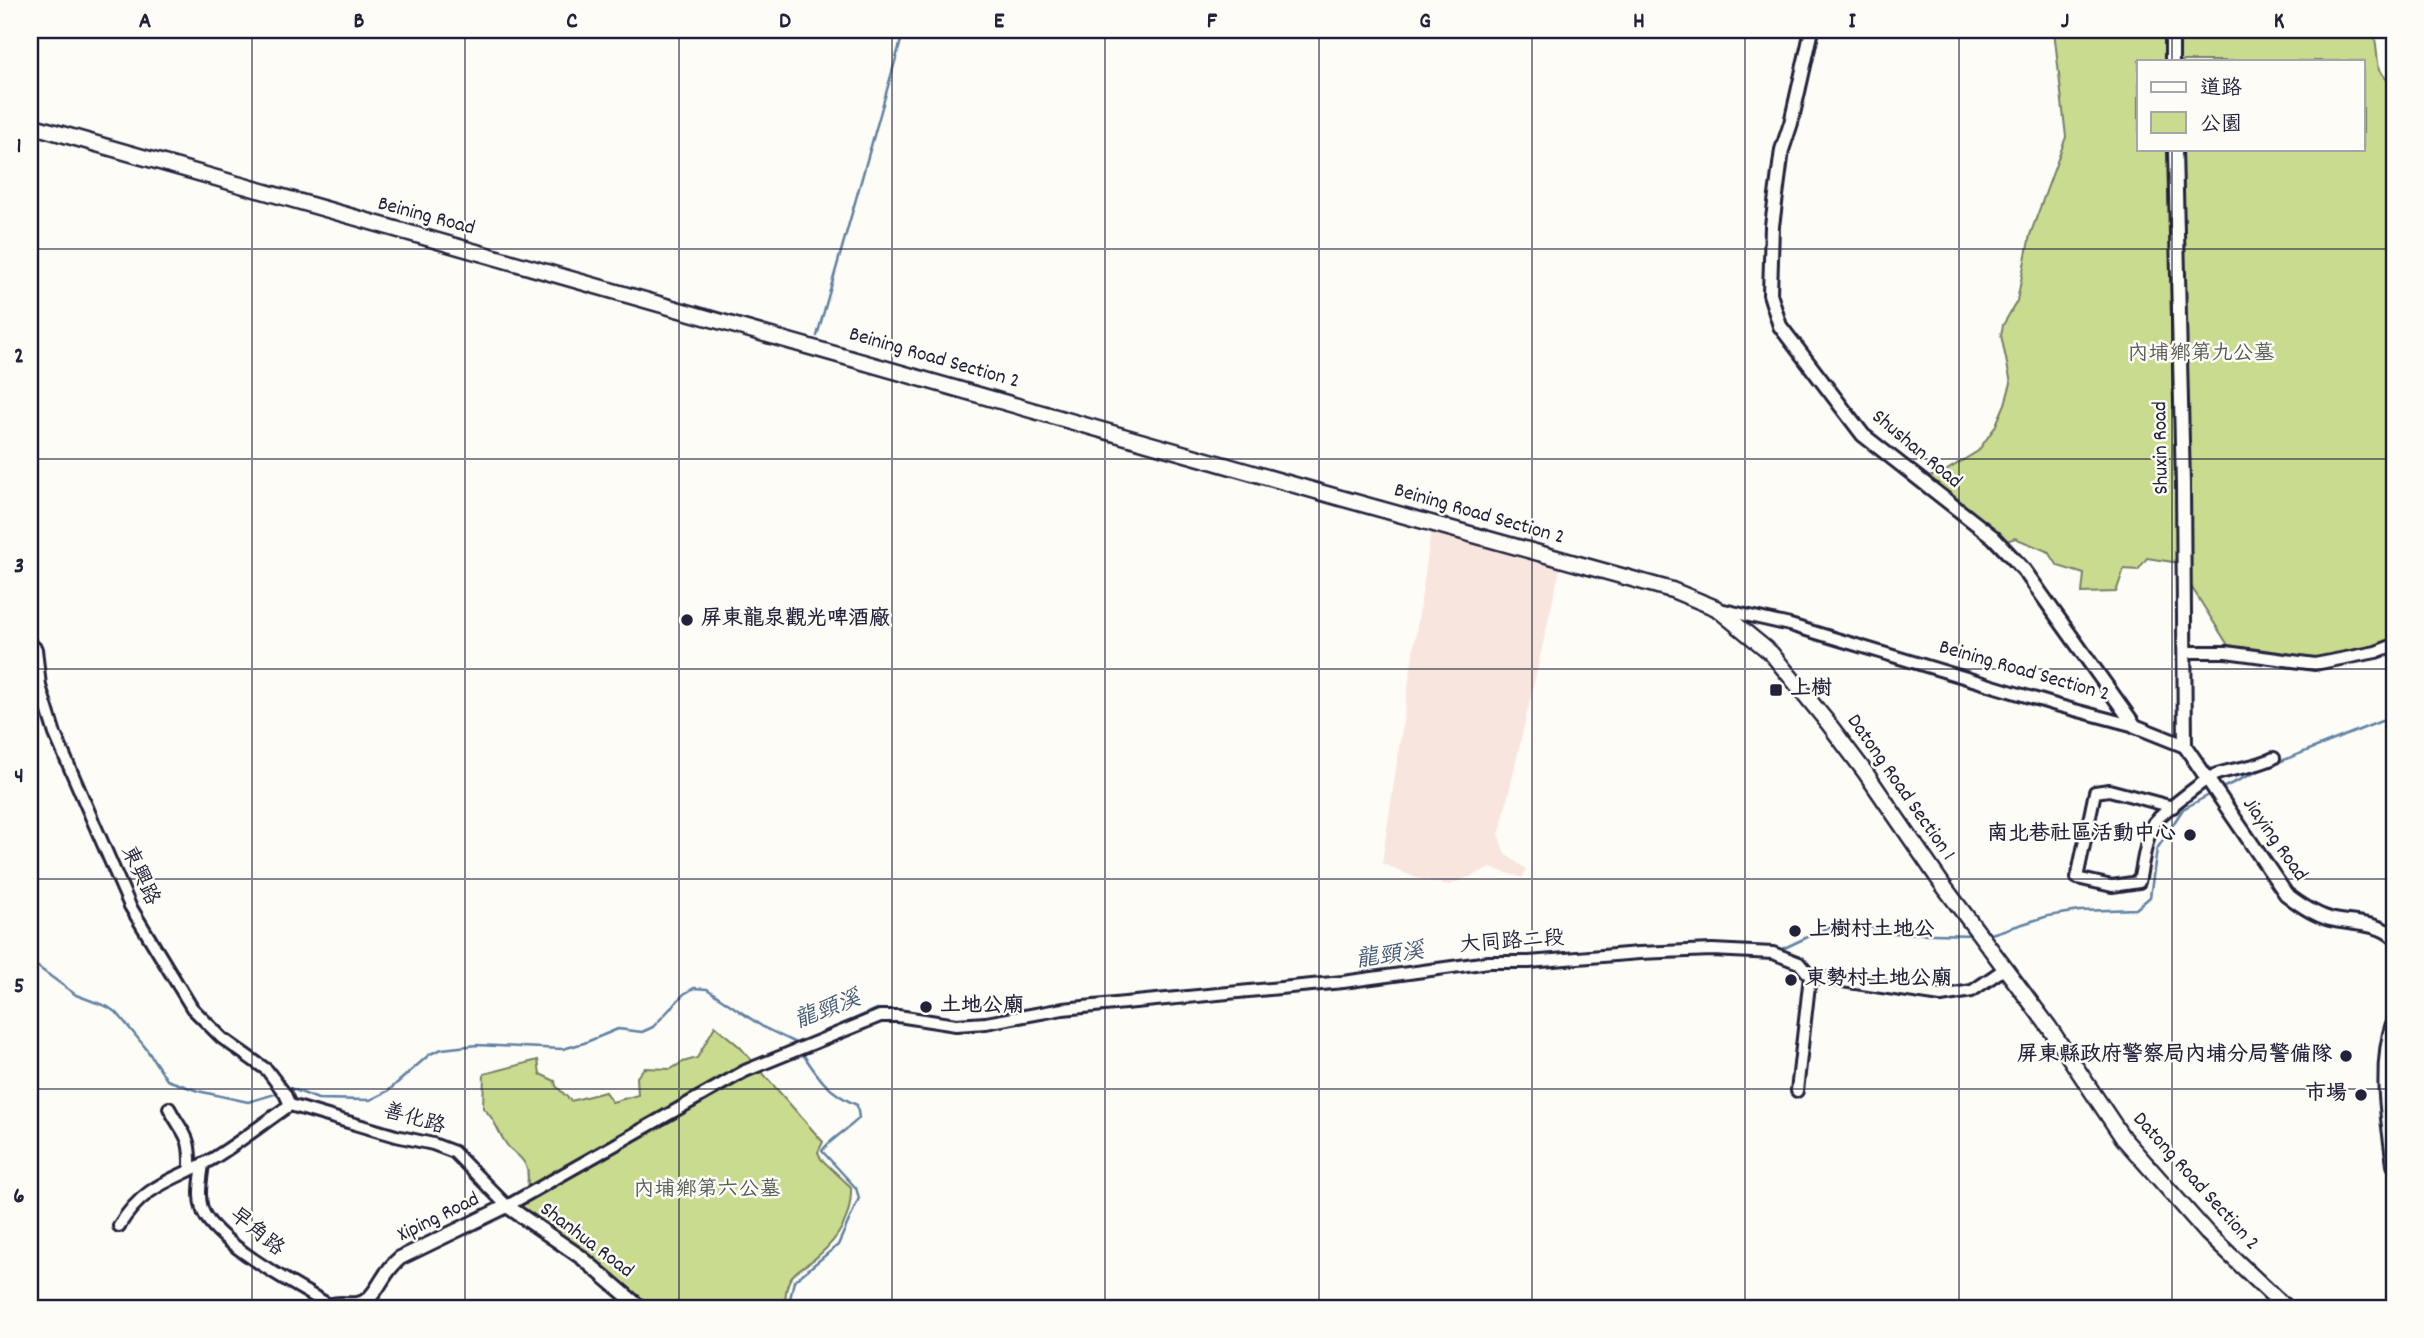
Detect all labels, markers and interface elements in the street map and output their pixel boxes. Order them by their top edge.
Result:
text: A [139,6,151,39]
text: B [354,6,365,39]
text: C [566,6,578,39]
text: D [779,6,791,39]
text: E [994,6,1005,39]
text: F [1207,6,1218,39]
text: G [1419,6,1431,39]
text: H [1633,6,1645,39]
text: I [1848,6,1856,39]
text: J [2061,6,2069,39]
text: K [2274,6,2285,39]
legend [2137,60,2364,150]
text: 道路 [2200,75,2242,105]
text: 公園 [2200,111,2242,141]
text: 1 [16,131,22,164]
street label: Beining Road [374,190,478,244]
street label: Beining Road Section 2 [845,320,1023,398]
park label: 內埔鄉第九公墓 [2128,340,2275,370]
text: 2 [14,341,24,374]
street label: Shuxin Road [2146,401,2178,495]
street label: Shushan Road [1864,403,1968,497]
street label: Beining Road Section 2 [1390,476,1568,554]
text: 3 [14,551,24,584]
place label: 屏東龍泉觀光啤酒廠 [701,605,890,635]
marker: 屏東龍泉觀光啤酒廠 [679,612,695,628]
street label: Beining Road Section 2 [1935,633,2113,711]
place label: 上樹 [1790,675,1832,705]
marker: 上樹 [1768,682,1784,698]
street label: Datong Road Section 1 [1838,709,1962,867]
text: 4 [14,761,24,794]
street label: Jiaying Road [2234,792,2314,888]
place label: 南北巷社區活動中心 [1987,820,2176,850]
marker: 南北巷社區活動中心 [2182,827,2198,843]
street label: 東興路 [112,841,166,911]
place label: 上樹村土地公 [1809,916,1935,946]
marker: 上樹村土地公 [1787,923,1803,939]
street label: 大同路二段 [1459,924,1565,962]
water label: 龍頸溪 [1354,936,1428,978]
place label: 東勢村土地公廟 [1805,965,1952,995]
text: 5 [14,971,24,1004]
marker: 東勢村土地公廟 [1783,972,1799,988]
water label: 龍頸溪 [790,983,868,1039]
place label: 土地公廟 [940,992,1024,1022]
marker: 土地公廟 [918,999,934,1015]
place label: 屏東縣政府警察局內埔分局警備隊 [2017,1041,2332,1071]
marker: 屏東縣政府警察局內埔分局警備隊 [2338,1048,2354,1064]
place label: 市場 [2305,1080,2347,1110]
marker: 市場 [2353,1087,2369,1103]
street label: 善化路 [380,1097,448,1143]
street label: Datong Road Section 2 [2125,1106,2265,1258]
park label: 內埔鄉第六公墓 [634,1176,781,1206]
text: 6 [13,1181,25,1214]
street label: Xiping Road [393,1185,485,1251]
street label: Shanhua Road [533,1196,639,1286]
street label: 早角路 [222,1202,290,1264]

